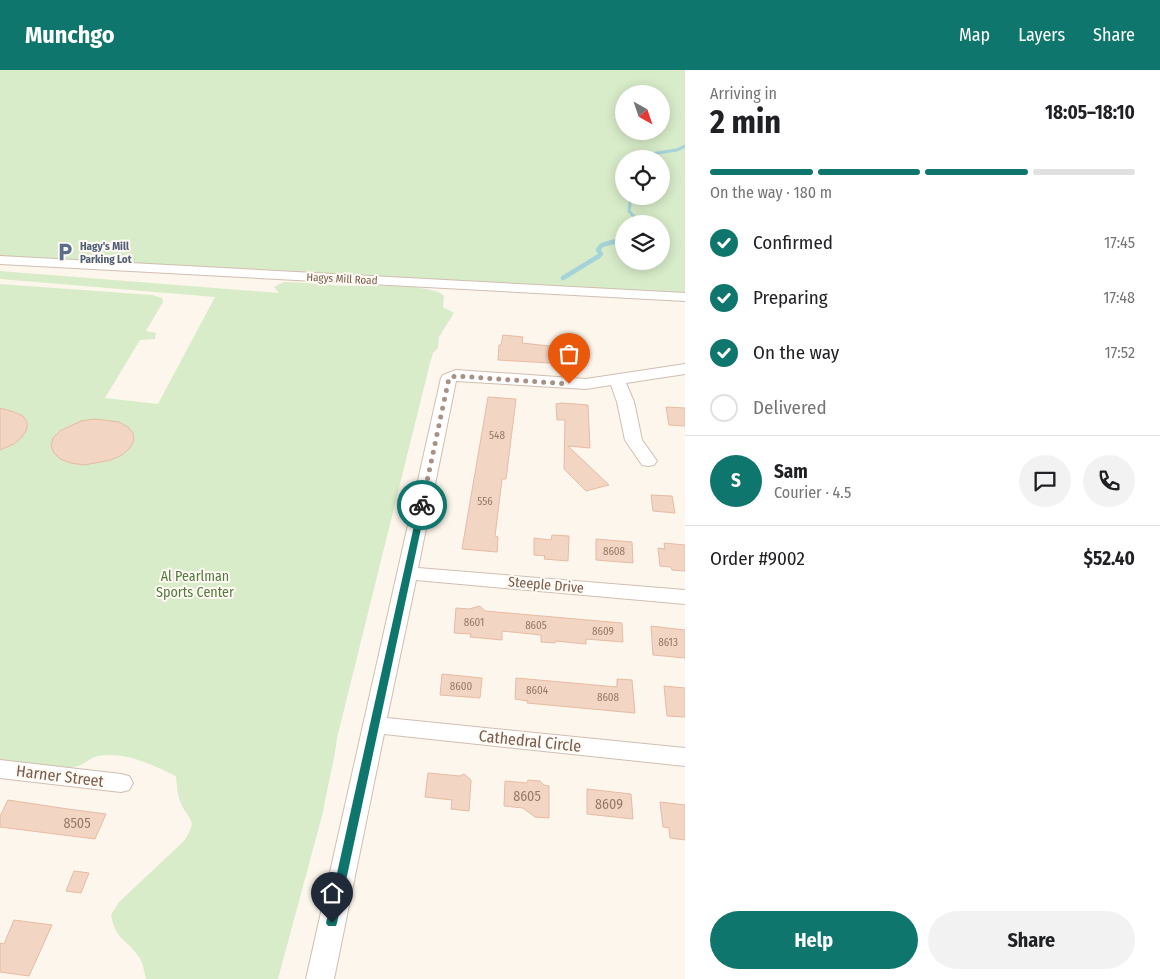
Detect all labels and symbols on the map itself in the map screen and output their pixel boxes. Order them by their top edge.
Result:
north arrow [615,85,670,140]
place label: Hagy's Mill Parking Lot [80,240,132,266]
parking icon: Hagy's Mill Parking Lot [54,241,76,263]
street label: Hagys Mill Road [306,271,378,287]
pin [548,333,590,384]
house number: 548 [489,429,505,442]
courier [397,480,447,530]
house number: 556 [477,495,493,508]
house number: 8608 [603,545,626,558]
park label: Al Pearlman Sports Center [156,568,234,601]
street label: Steeple Drive [507,573,585,597]
house number: 8601 [464,616,484,629]
house number: 8605 [525,619,547,632]
house number: 8609 [592,625,614,638]
house number: 8613 [658,636,678,649]
house number: 8600 [450,680,472,693]
house number: 8604 [526,684,549,697]
house number: 8608 [597,691,620,704]
street label: Cathedral Circle [478,726,582,756]
street label: Harner Street [15,761,106,791]
house number: 8605 [513,788,541,805]
house number: 8609 [595,796,623,813]
house number: 8505 [63,815,91,832]
pin [311,872,353,923]

